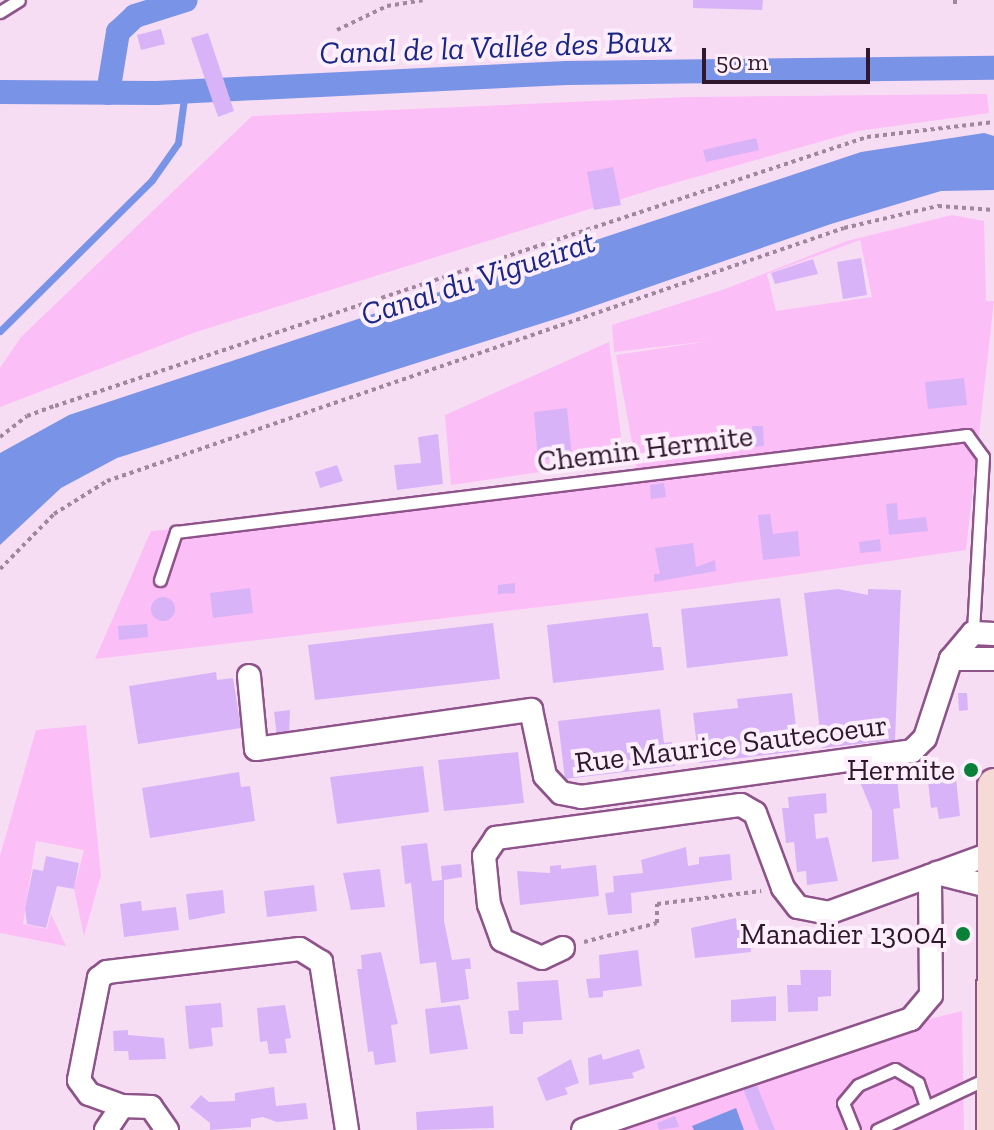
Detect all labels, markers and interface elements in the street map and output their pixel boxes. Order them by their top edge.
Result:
water label: Canal de la Vallée des Baux [318,22,674,72]
scale bar [706,32,874,82]
text: 50 m [716,47,768,76]
water label: Canal du Vigueirat [356,222,600,334]
street label: Chemin Hermite [535,418,755,480]
street label: Rue Maurice Sautecoeur [573,707,889,781]
place label: Hermite [847,752,955,788]
marker: Hermite [962,761,980,779]
place label: Manadier 13004 [739,916,947,952]
marker: Manadier 13004 [954,925,972,943]

